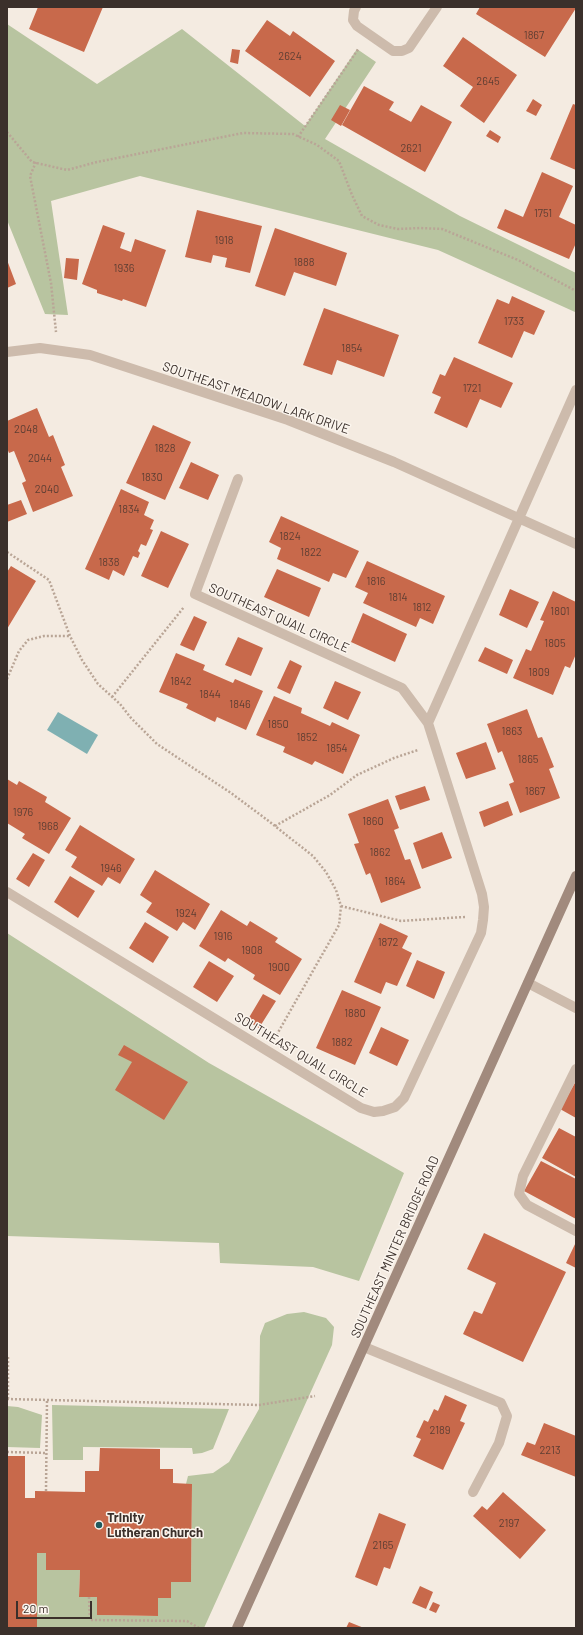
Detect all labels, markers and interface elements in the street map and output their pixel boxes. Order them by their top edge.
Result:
house number: 1867 [524,28,544,42]
house number: 2624 [278,49,302,63]
house number: 2645 [476,74,500,88]
house number: 2621 [400,141,422,155]
house number: 1751 [534,206,552,220]
house number: 1918 [215,233,233,247]
house number: 1888 [293,255,315,269]
house number: 1936 [114,261,134,275]
house number: 1733 [504,314,524,328]
house number: 1854 [341,341,363,355]
street label: SOUTHEAST MEADOW LARK DRIVE [160,359,352,437]
house number: 1721 [463,381,481,395]
house number: 2048 [14,422,38,436]
house number: 1828 [154,441,176,455]
house number: 2044 [28,451,52,465]
house number: 1830 [141,470,163,484]
house number: 2040 [35,482,59,496]
house number: 1834 [118,502,140,516]
house number: 1824 [279,529,301,543]
house number: 1822 [300,545,322,559]
house number: 1838 [99,555,119,569]
house number: 1816 [367,574,385,588]
street label: SOUTHEAST QUAIL CIRCLE [206,580,352,656]
house number: 1814 [388,590,408,604]
house number: 1812 [412,600,432,614]
house number: 1801 [550,604,570,618]
house number: 1805 [544,636,566,650]
house number: 1809 [528,665,550,679]
house number: 1842 [170,674,192,688]
house number: 1844 [199,687,221,701]
house number: 1846 [229,697,251,711]
house number: 1850 [267,717,289,731]
house number: 1863 [502,724,522,738]
house number: 1852 [296,730,318,744]
house number: 1854 [326,741,348,755]
house number: 1865 [518,752,538,766]
house number: 1867 [525,784,545,798]
house number: 1976 [13,805,33,819]
house number: 1860 [362,814,384,828]
house number: 1968 [38,819,58,833]
house number: 1862 [369,845,391,859]
house number: 1946 [100,861,122,875]
house number: 1864 [384,874,406,888]
house number: 1924 [175,906,197,920]
house number: 1916 [214,929,232,943]
house number: 1872 [378,935,398,949]
house number: 1908 [241,943,263,957]
house number: 1900 [268,960,290,974]
house number: 1880 [344,1006,366,1020]
street label: SOUTHEAST QUAIL CIRCLE [232,1009,370,1101]
house number: 1882 [331,1035,353,1049]
street label: SOUTHEAST MINTER BRIDGE ROAD [348,1154,442,1340]
house number: 2189 [429,1423,451,1437]
house number: 2213 [539,1443,561,1457]
place label: Trinity Lutheran Church [107,1510,203,1541]
house number: 2197 [499,1516,519,1530]
marker: Trinity Lutheran Church [94,1520,104,1530]
house number: 2165 [373,1538,393,1552]
scale bar [18,1593,94,1619]
text: 20 m [23,1601,49,1615]

